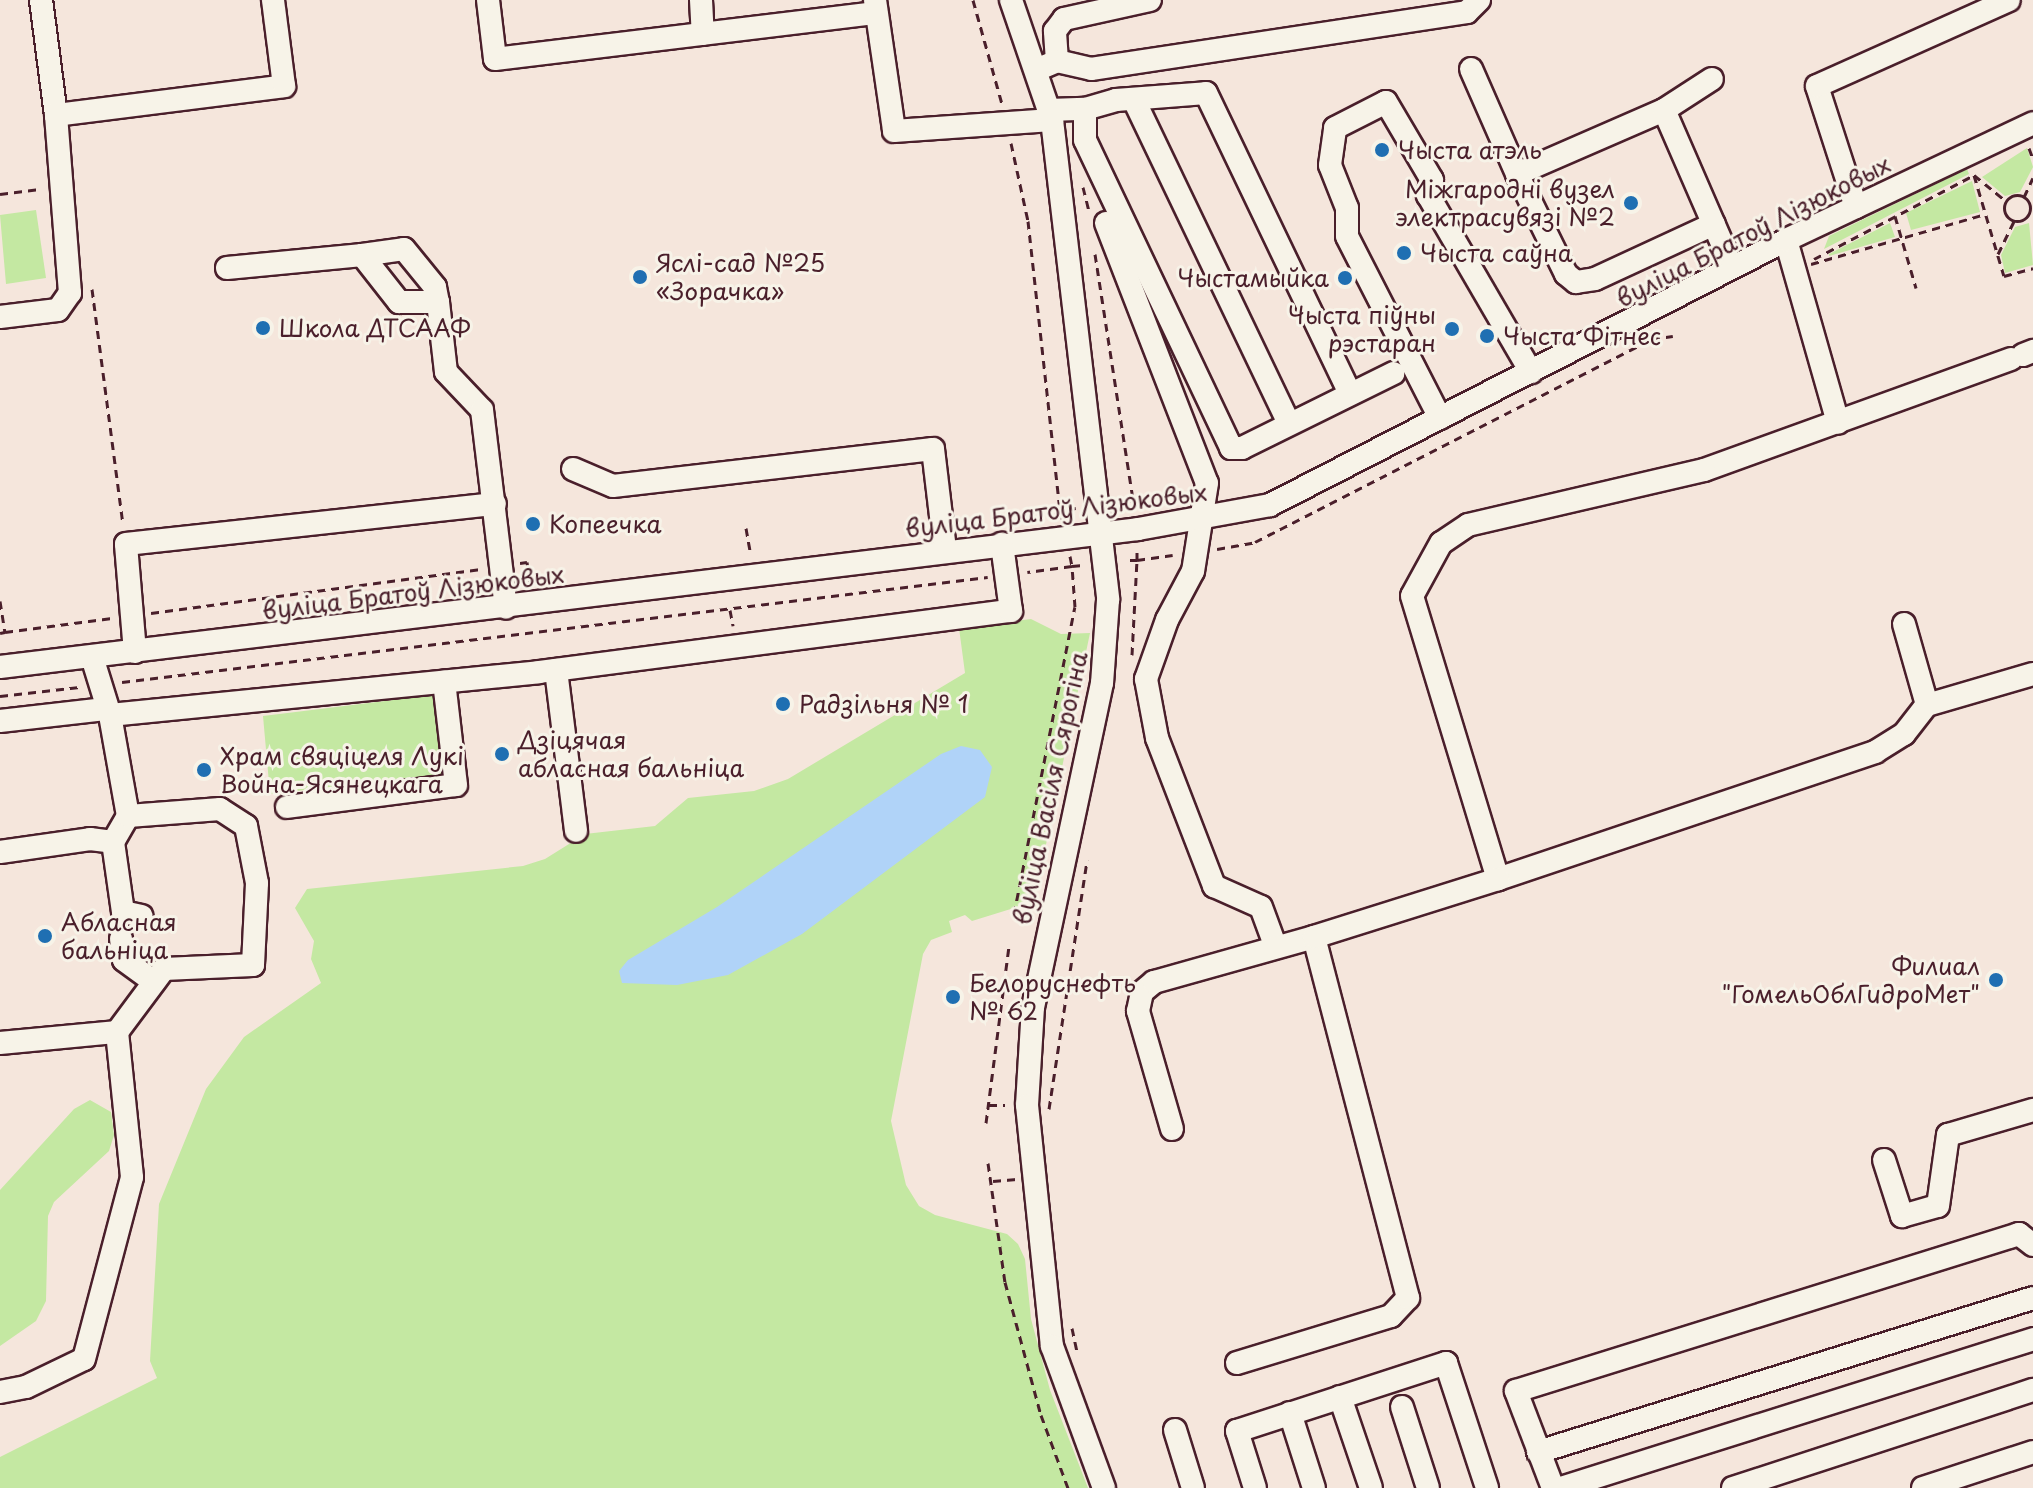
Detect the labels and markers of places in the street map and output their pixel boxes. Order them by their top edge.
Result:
place label: Чыста атэль [1398,136,1542,164]
marker: Чыста атэль [1373,141,1391,159]
place label: Міжгародні вузел электрасувязі №2 [1395,175,1615,231]
marker: Міжгародні вузел электрасувязі №2 [1622,194,1640,212]
place label: Чыста саўна [1420,239,1572,267]
marker: Чыста саўна [1395,244,1413,262]
place label: Яслі-сад №25 «Зорачка» [656,249,825,305]
place label: Чыстамыйка [1177,264,1329,292]
marker: Яслі-сад №25 «Зорачка» [631,268,649,286]
marker: Чыстамыйка [1336,269,1354,287]
place label: Чыста піўны рэстаран [1287,301,1436,357]
place label: Школа ДТСААФ [279,314,471,342]
marker: Школа ДТСААФ [254,319,272,337]
marker: Чыста піўны рэстаран [1443,320,1461,338]
place label: Чыста Фітнес [1503,322,1662,350]
marker: Чыста Фітнес [1478,327,1496,345]
place label: Копеечка [549,510,662,538]
marker: Копеечка [524,515,542,533]
place label: Радзільня № 1 [799,690,969,718]
marker: Радзільня № 1 [774,695,792,713]
place label: Дзіцячая абласная бальніца [518,726,745,782]
place label: Храм свяціцеля Лукі Война-Ясянецкага [220,742,466,798]
marker: Дзіцячая абласная бальніца [493,745,511,763]
marker: Храм свяціцеля Лукі Война-Ясянецкага [195,761,213,779]
place label: Абласная бальніца [61,908,177,964]
marker: Абласная бальніца [36,927,54,945]
place label: Филиал "ГомельОблГидроМет" [1722,952,1980,1008]
place label: Белоруснефть № 62 [969,969,1136,1025]
marker: Филиал "ГомельОблГидроМет" [1987,971,2005,989]
marker: Белоруснефть № 62 [944,988,962,1006]

